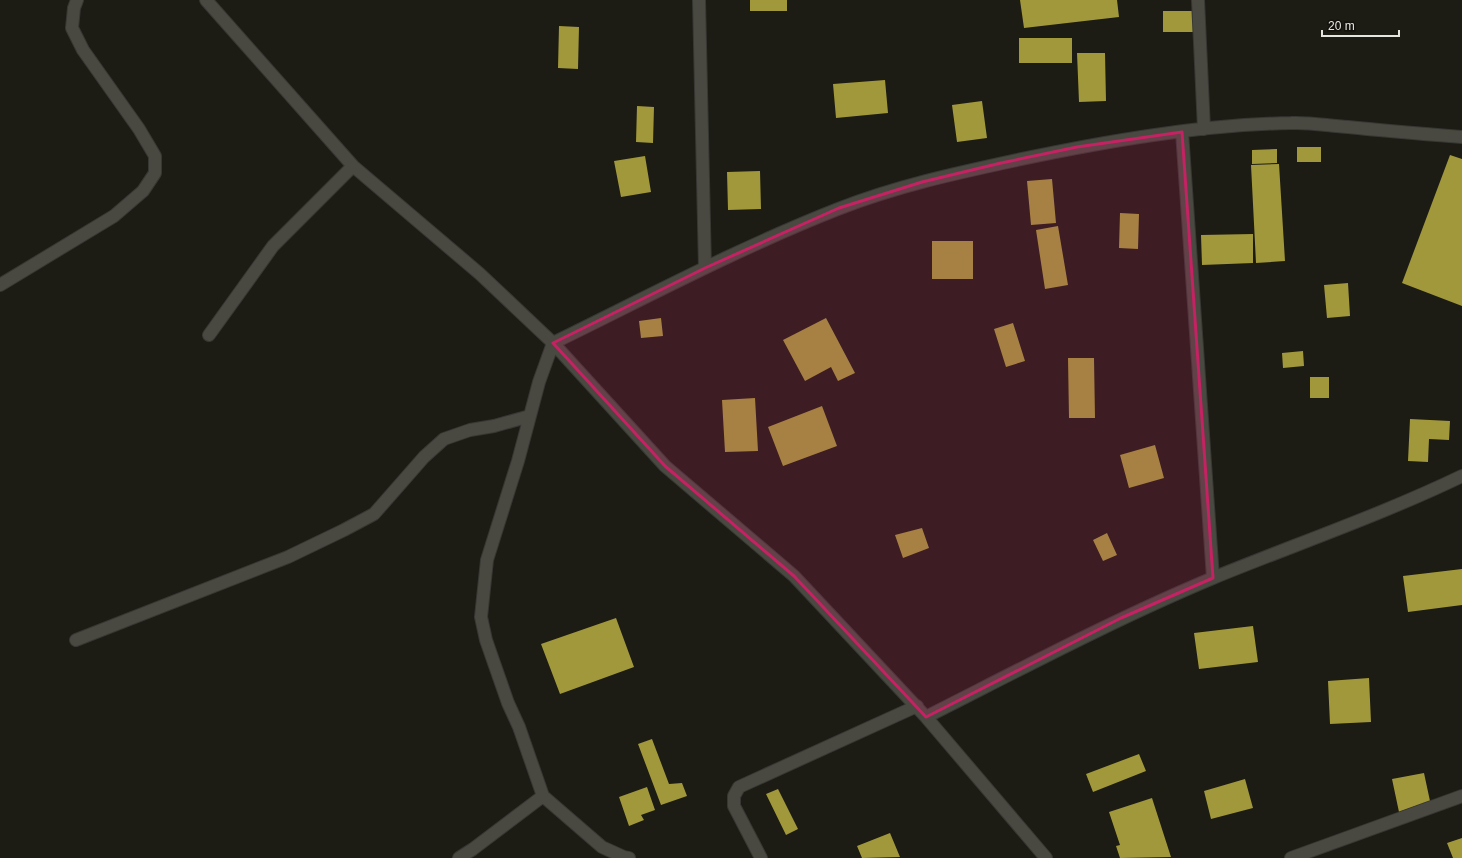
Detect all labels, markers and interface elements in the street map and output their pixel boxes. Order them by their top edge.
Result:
scale bar [1322,12,1399,38]
text: 20 m [1328,19,1355,33]

